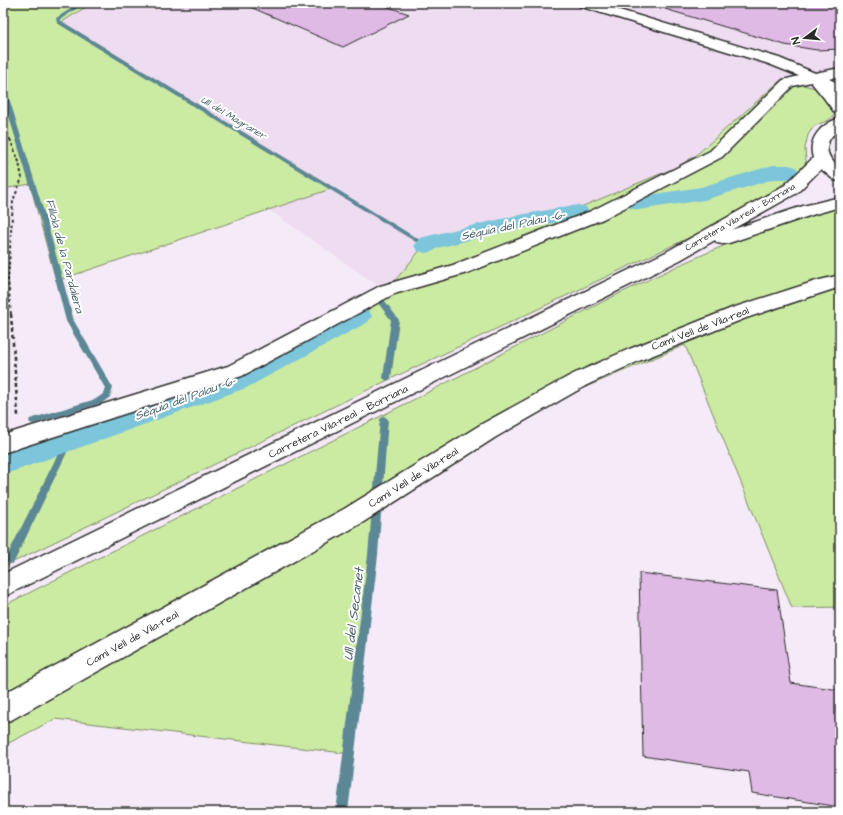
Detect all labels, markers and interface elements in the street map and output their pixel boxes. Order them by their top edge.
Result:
north arrow [785,18,825,58]
text: N [788,35,804,46]
water label: Ull del Magraner [198,93,270,145]
street label: Carretera Vila-real - Borriana [683,180,798,254]
water label: Fillola de la Pardalera [41,197,88,316]
water label: Séquia del Palau -6- [459,206,568,245]
street label: Camí Vell de Vila-real [649,303,751,354]
water label: Séquia del Palau -6- [132,372,239,425]
street label: Carretera Vila-real - Borriana [266,381,411,462]
street label: Camí Vell de Vila-real [365,444,461,511]
water label: Ull del Secanet [338,565,370,662]
street label: Camí Vell de Vila-real [83,607,181,670]

